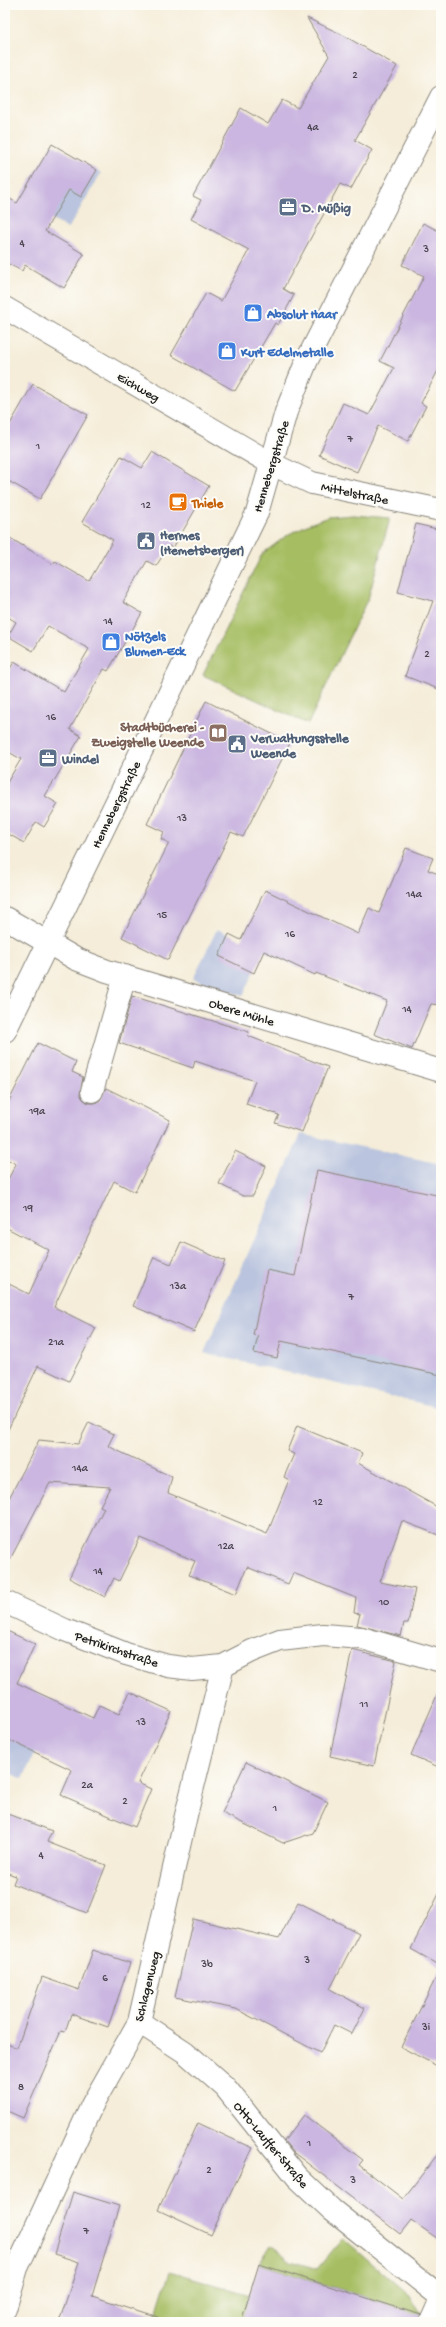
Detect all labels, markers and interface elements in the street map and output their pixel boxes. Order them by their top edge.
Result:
house number: 2 [352,70,358,82]
house number: 4a [307,122,320,134]
office icon: D. Müßig [277,196,299,218]
place label: D. Müßig [301,202,351,217]
house number: 4 [19,238,25,250]
house number: 3 [422,244,429,256]
shop icon: Absolut Haar [242,302,264,324]
place label: Absolut Haar [266,308,338,323]
shop icon: Kurt Edelmetalle [216,340,238,362]
place label: Kurt Edelmetalle [240,346,335,361]
street label: Eichweg [114,370,162,406]
street label: Hennebergstraße [251,419,294,514]
house number: 7 [346,434,353,446]
house number: 1 [35,441,40,453]
street label: Mittelstraße [319,480,390,509]
cafe icon: Thiele [167,491,189,513]
place label: Thiele [191,497,224,512]
house number: 12 [140,500,152,512]
place label: Hermes (Hemetsberger) [160,529,244,559]
public building icon: Hermes (Hemetsberger) [135,530,157,552]
house number: 14 [102,616,114,628]
place label: Nötzels Blumen-Eck [124,630,187,660]
shop icon: Nötzels Blumen-Eck [100,631,122,653]
house number: 2 [424,649,430,661]
house number: 16 [45,712,56,724]
place label: Stadtbücherei - Zweigstelle Weende [91,721,205,751]
library icon: Stadtbücherei - Zweigstelle Weende [207,722,229,744]
place label: Verwaltungsstelle Weende [250,732,350,762]
public building icon: Verwaltungsstelle Weende [226,733,248,755]
office icon: Windel [37,747,59,769]
place label: Windel [61,753,99,768]
street label: Hennebergstraße [90,759,145,851]
house number: 13 [176,813,187,825]
house number: 14a [405,889,423,901]
house number: 15 [156,910,167,922]
house number: 16 [284,929,295,941]
street label: Obere Mühle [207,996,276,1031]
house number: 14 [401,1004,413,1016]
house number: 19a [28,1106,46,1118]
house number: 19 [22,1203,33,1215]
house number: 13a [169,1281,187,1293]
house number: 7 [347,1292,354,1304]
house number: 21a [48,1337,65,1349]
house number: 14a [71,1463,89,1475]
house number: 12 [312,1497,324,1509]
house number: 12a [217,1541,235,1553]
house number: 14 [92,1566,104,1578]
house number: 10 [378,1597,389,1609]
street label: Petrikirchstraße [71,1629,160,1672]
house number: 11 [359,1699,368,1711]
house number: 13 [135,1717,146,1729]
house number: 2a [81,1780,94,1792]
house number: 2 [122,1796,128,1808]
house number: 1 [272,1803,277,1815]
house number: 4 [38,1850,44,1862]
street label: Schlagenweg [132,1950,164,2023]
house number: 3 [303,1955,310,1967]
house number: 3b [200,1959,213,1971]
house number: 6 [102,1973,108,1985]
house number: 3i [421,2022,430,2034]
house number: 8 [18,2082,24,2094]
street label: Otto-Lauffer-Straße [229,2099,311,2192]
house number: 1 [306,2138,311,2150]
house number: 2 [206,2165,212,2177]
house number: 3 [349,2175,356,2187]
house number: 7 [82,2226,89,2238]

